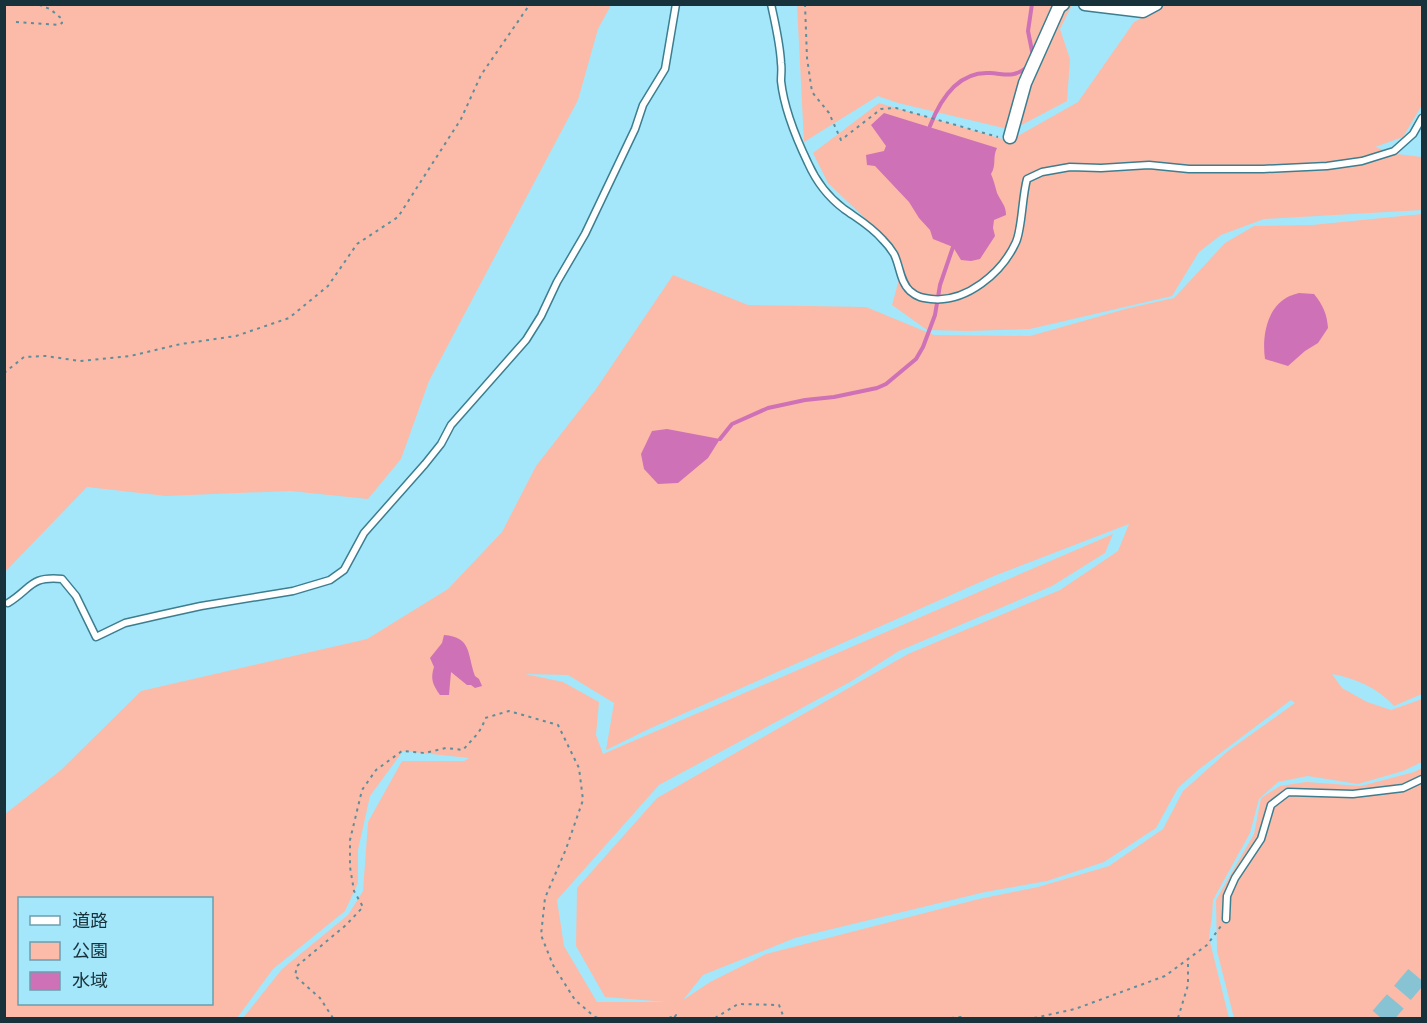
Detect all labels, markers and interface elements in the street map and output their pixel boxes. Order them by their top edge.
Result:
legend [18,897,213,1005]
text: 道路 [72,909,108,931]
text: 公園 [72,939,108,961]
text: 水域 [72,969,108,991]

